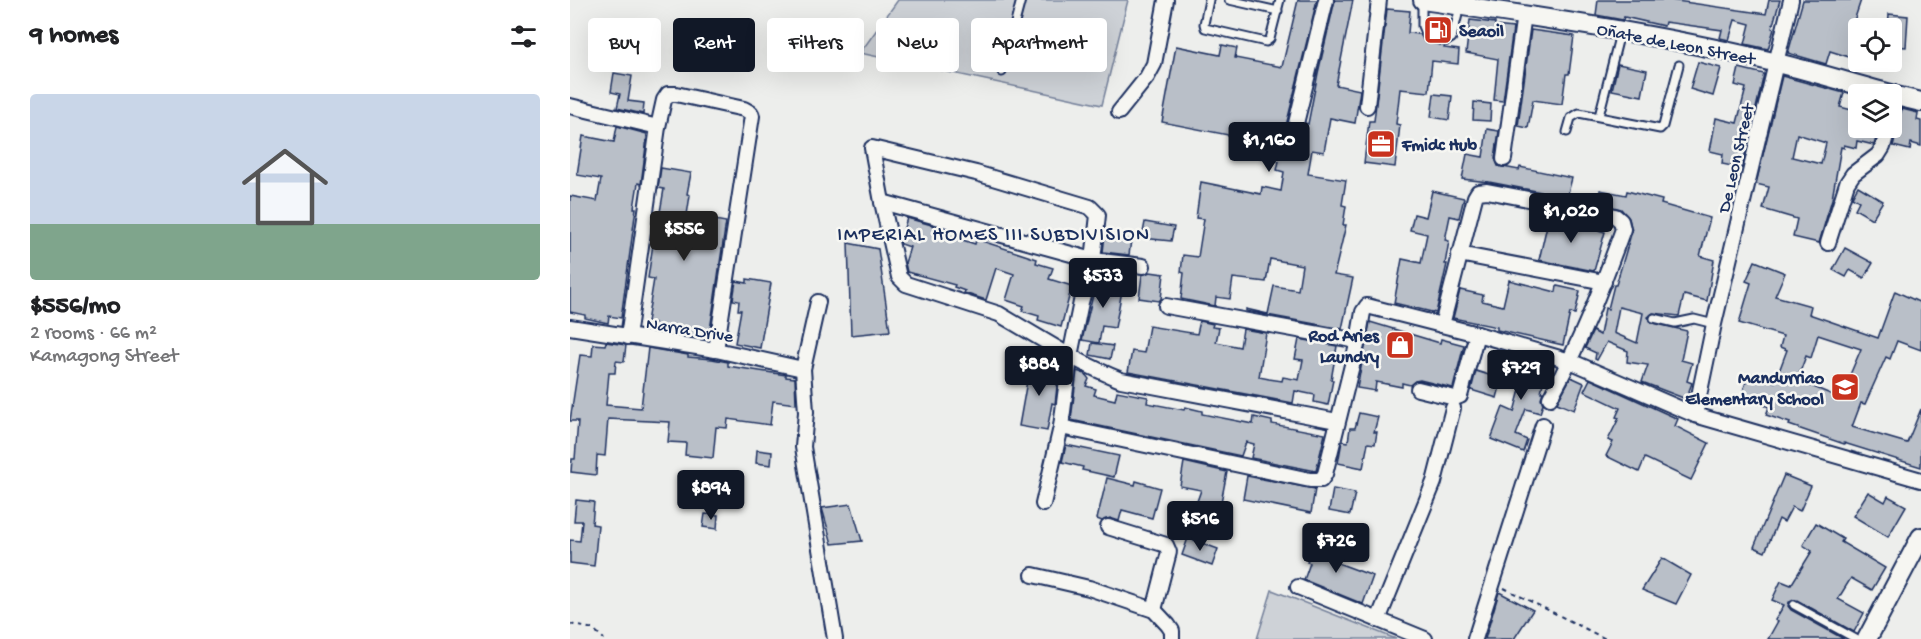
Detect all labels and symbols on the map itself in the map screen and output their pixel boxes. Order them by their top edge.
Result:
fuel station icon: Seaoil [1422,14,1454,46]
street label: Oñate de Leon Street [1595,20,1758,71]
place label: Seaoil [1459,22,1504,43]
street label: De Leon Street [1714,100,1761,216]
pin: $1,160 [1220,122,1318,173]
office icon: Fmidc Hub [1365,128,1397,160]
place label: Fmidc Hub [1401,136,1478,157]
pin: $1,020 [1522,193,1620,244]
pin: $556 [648,211,720,262]
district label: IMPERIAL HOMES III SUBDIVISION [837,225,1151,248]
pin: $533 [1067,258,1139,309]
street label: Narra Drive [645,314,735,349]
place label: Rod Aries Laundry [1308,327,1380,369]
shop icon: Rod Aries Laundry [1384,329,1416,361]
pin: $884 [1003,346,1075,397]
pin: $729 [1485,350,1557,401]
place label: Mandurriao Elementary School [1685,369,1825,411]
school or university icon: Mandurriao Elementary School [1829,371,1861,403]
pin: $894 [675,470,747,521]
pin: $516 [1164,501,1236,552]
pin: $726 [1300,523,1372,574]

